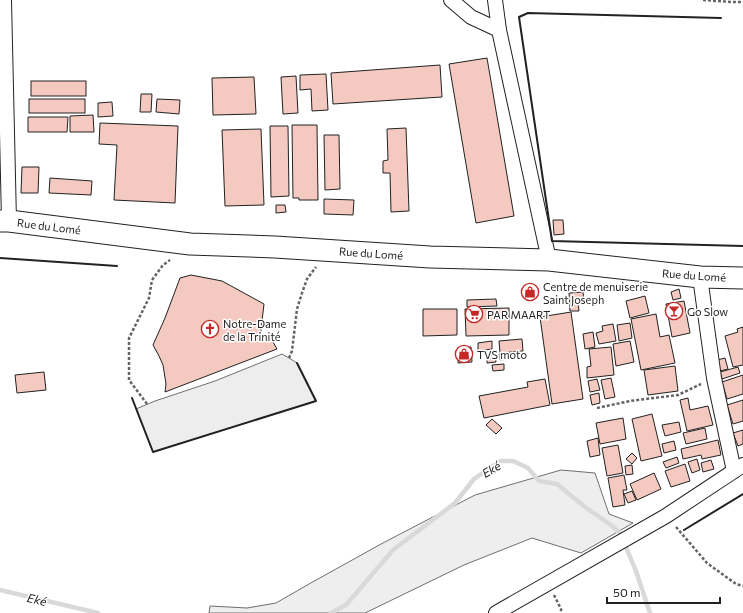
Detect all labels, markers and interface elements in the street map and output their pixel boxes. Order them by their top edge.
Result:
street label: Rue du Lomé [16,216,82,236]
street label: Rue du Lomé [338,244,404,262]
street label: Rue du Lomé [661,266,727,284]
place label: Centre de menuiserie Saint Joseph [543,280,648,307]
shop icon: Centre de menuiserie Saint Joseph [520,282,540,302]
bar icon: Go Slow [664,301,684,321]
supermarket icon: PAR MAART [464,304,484,324]
place label: Go Slow [687,305,728,318]
place label: PAR MAART [487,308,550,321]
place label: Notre-Dame de la Trinité [223,317,286,343]
church icon: Notre-Dame de la Trinité [200,319,220,339]
shop icon: TVS moto [454,344,474,364]
place label: TVS moto [477,348,527,361]
water label: Eké [479,458,504,480]
scale bar [607,579,720,605]
text: 50 m [613,585,641,599]
water label: Eké [26,590,49,608]

